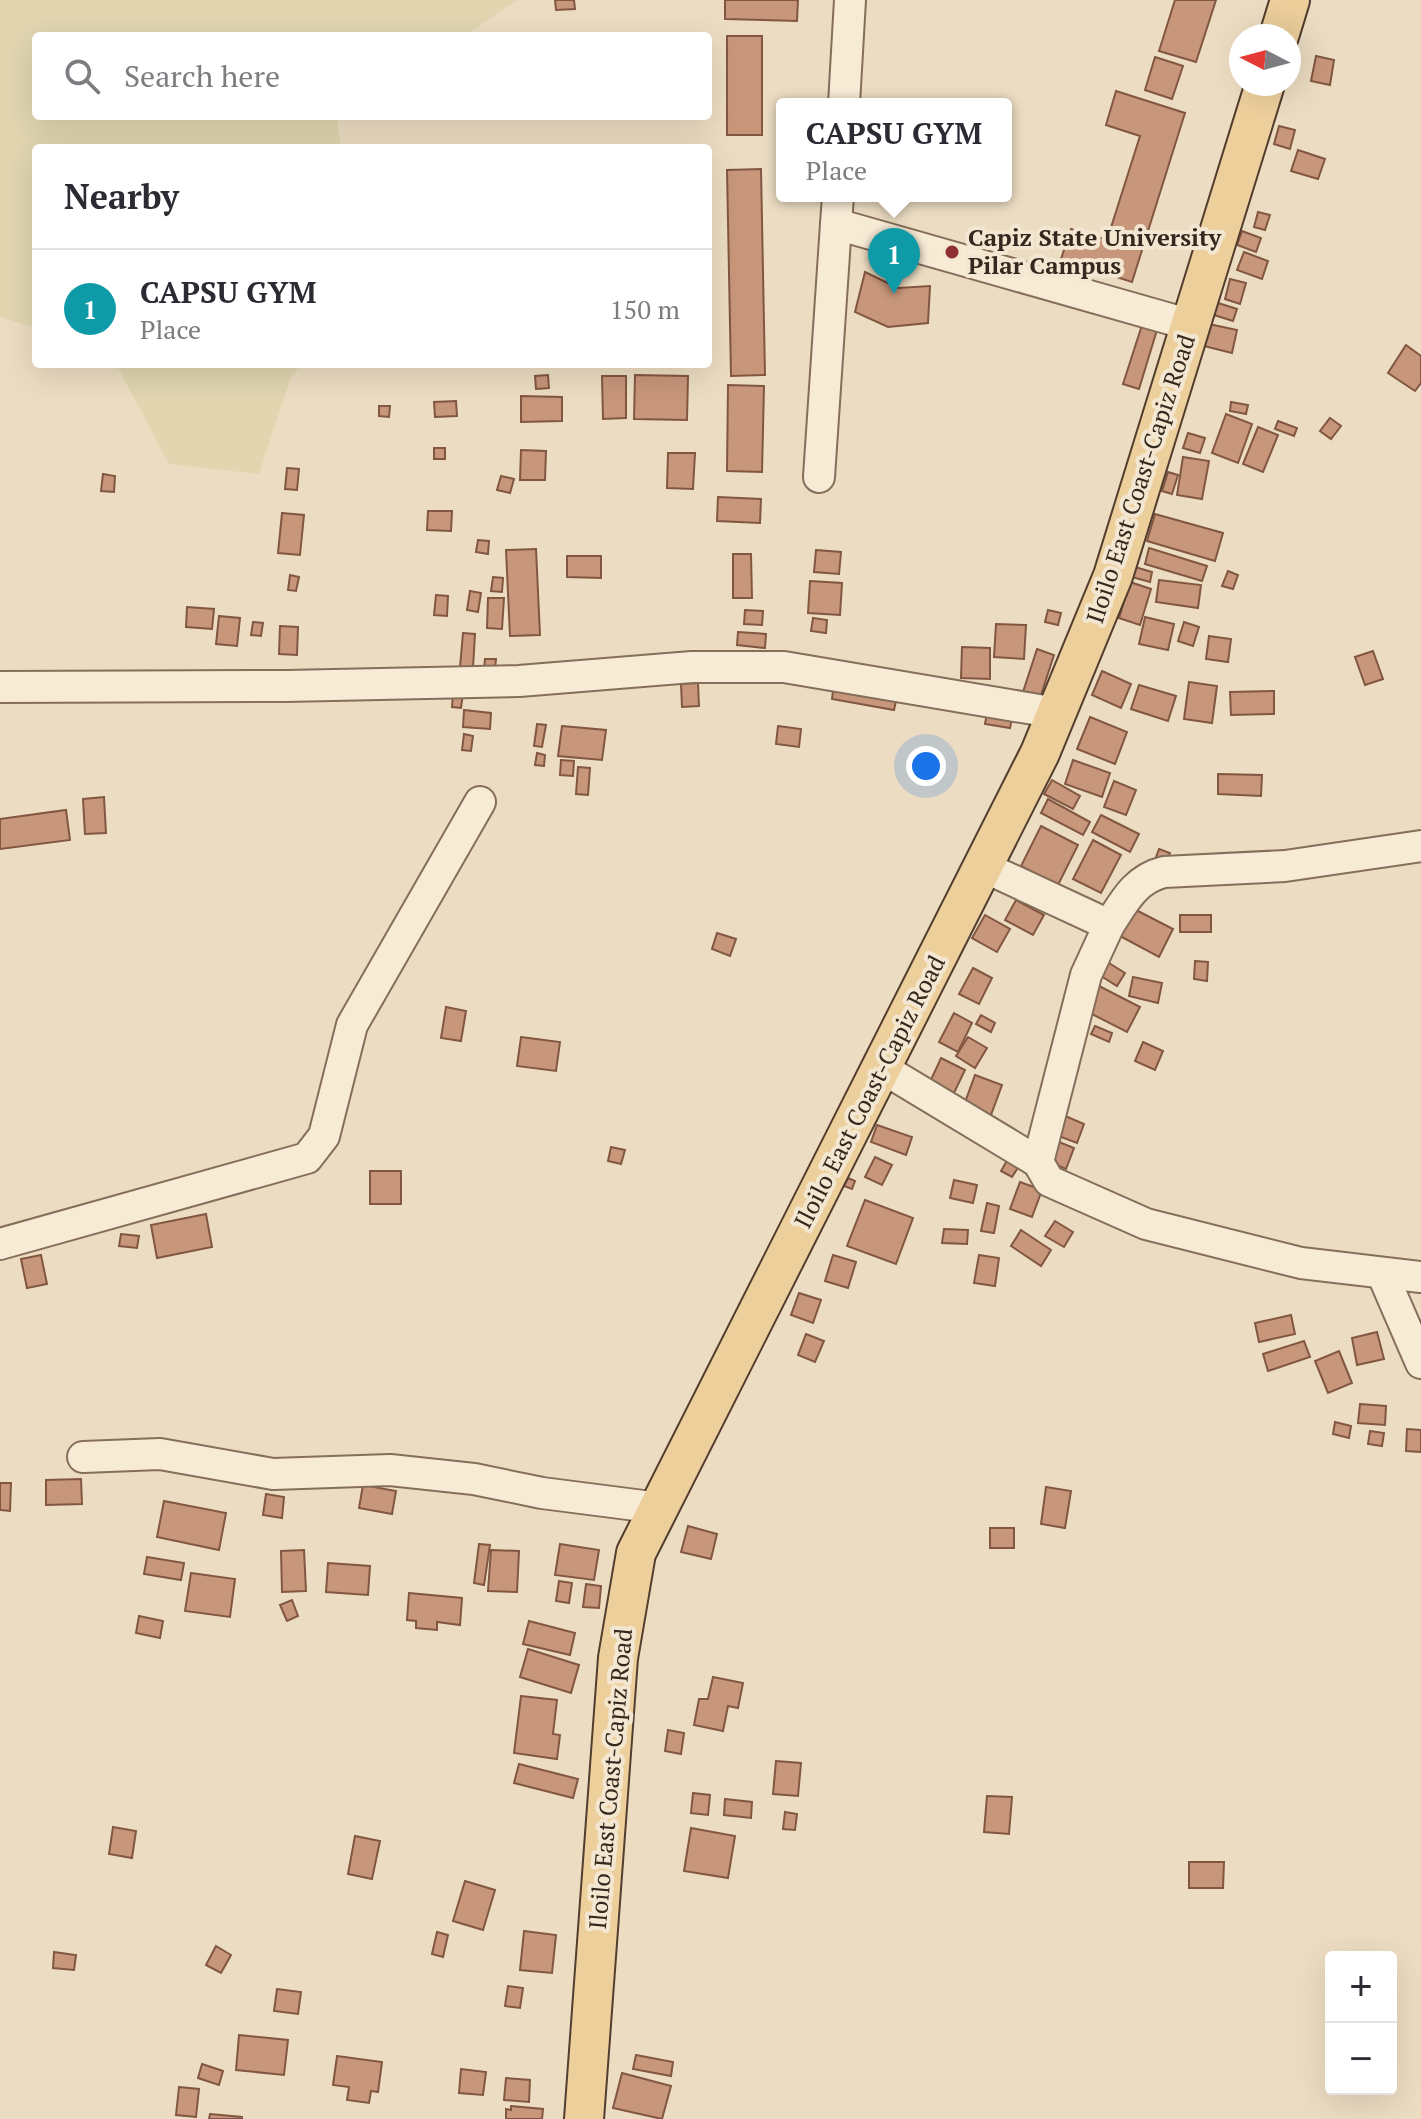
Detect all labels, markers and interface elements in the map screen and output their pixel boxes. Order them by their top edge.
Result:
north arrow [1229,24,1301,96]
search box [32,32,712,120]
icon: search [60,54,104,98]
text: Search here [124,56,280,96]
popup [776,98,1012,202]
text: CAPSU GYM [806,113,982,153]
text: Place [806,153,867,187]
text: Nearby [64,174,179,219]
place label: Capiz State University Pilar Campus [968,221,1222,281]
pin: 1 [868,228,920,294]
marker: Capiz State University Pilar Campus [943,243,961,261]
text: CAPSU GYM [140,272,316,312]
text: 1 [83,292,97,326]
text: 150 m [610,292,680,326]
text: Place [140,312,201,346]
street label: Iloilo East Coast-Capiz Road [1078,330,1202,627]
your location [906,746,946,786]
street label: Iloilo East Coast-Capiz Road [786,950,952,1233]
street label: Iloilo East Coast-Capiz Road [581,1627,639,1931]
map controls [1325,1951,1397,2095]
button: + [1325,1951,1397,2023]
button: − [1325,2023,1397,2095]

